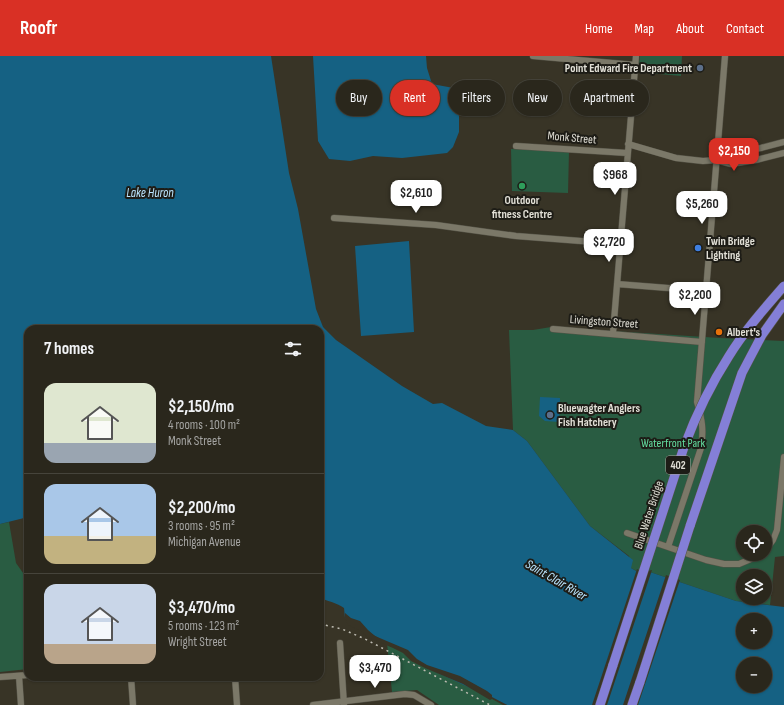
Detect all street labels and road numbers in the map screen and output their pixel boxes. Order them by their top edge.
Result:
street label: Monk Street [547,128,597,148]
street label: Livingston Street [569,312,639,332]
road number: 402 [666,456,690,474]
street label: Blue Water Bridge [631,479,667,551]

